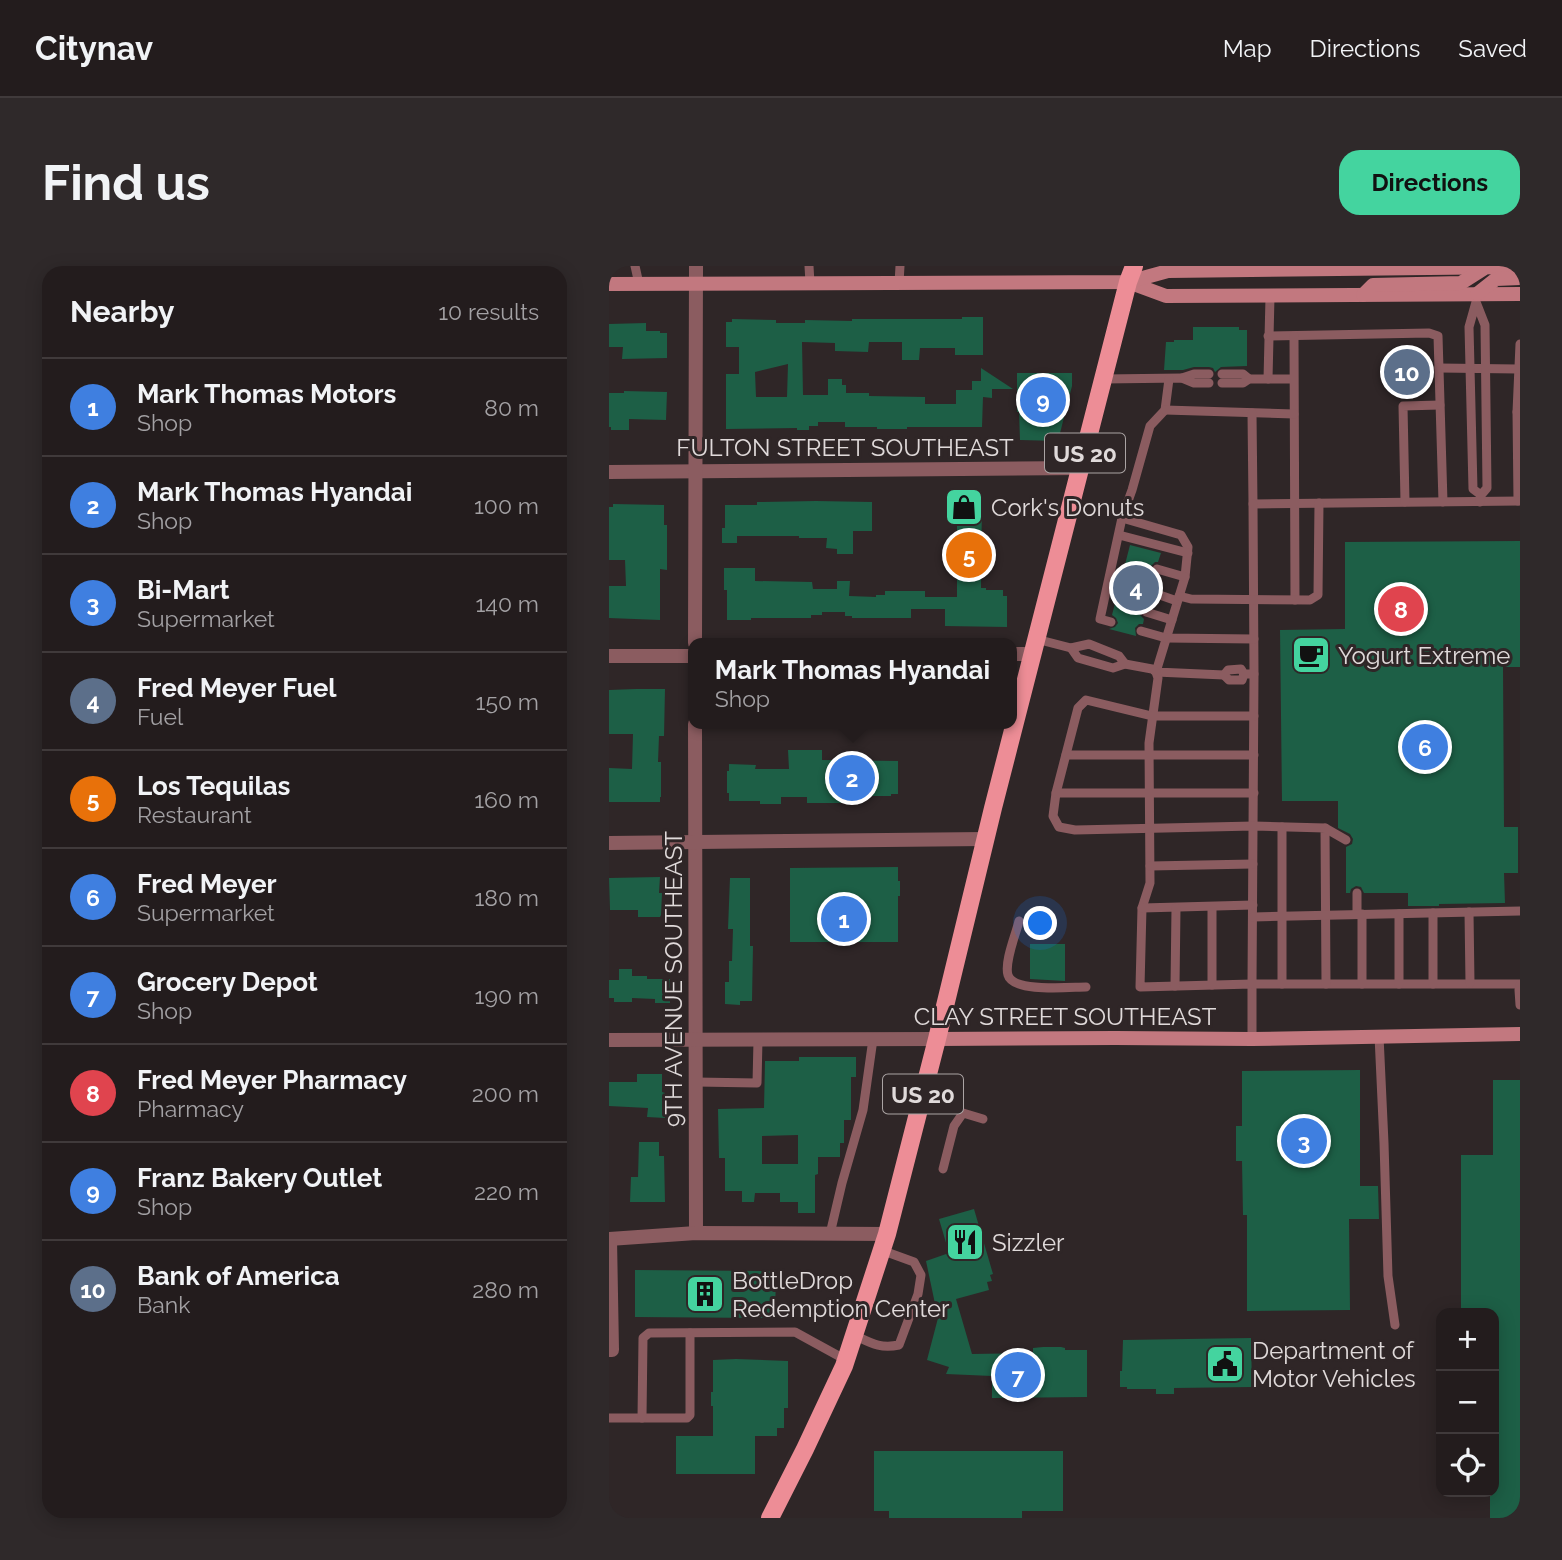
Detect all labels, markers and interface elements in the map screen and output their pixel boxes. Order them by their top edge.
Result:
text: Citynav [35,29,153,68]
text: Map [1223,34,1272,63]
text: Directions [1310,34,1420,63]
text: Saved [1458,34,1527,63]
button: Directions [1339,150,1520,215]
text: Find us [42,154,210,211]
text: Nearby [70,294,174,329]
text: 10 results [438,298,539,325]
pin: 10 [1384,346,1430,398]
pin: 9 [1020,374,1066,426]
text: Mark Thomas Motors [137,379,396,409]
text: 1 [87,394,99,421]
text: 80 m [484,394,539,421]
text: Shop [137,409,192,436]
street label: FULTON STREET SOUTHEAST [676,433,1014,462]
road number: US 20 [1045,434,1125,472]
text: Mark Thomas Hyandai [137,477,412,507]
shop icon: Cork's Donuts [943,486,985,528]
text: 2 [87,492,99,519]
text: 100 m [474,492,539,519]
place label: Cork's Donuts [991,493,1144,522]
text: Shop [137,507,192,534]
pin: 5 [946,529,992,581]
pin: 4 [1113,562,1159,614]
text: Bi-Mart [137,575,229,605]
pin: 8 [1378,583,1424,635]
text: 3 [87,590,99,617]
text: 140 m [476,590,539,617]
text: Supermarket [137,605,275,632]
cafe icon: Yogurt Extreme [1290,634,1332,676]
popup [688,638,1017,729]
place label: Yogurt Extreme [1338,641,1510,670]
text: Mark Thomas Hyandai [715,655,990,685]
text: Fred Meyer Fuel [137,673,337,703]
text: Shop [715,685,770,712]
text: 4 [86,688,100,715]
text: 150 m [476,688,539,715]
text: Fuel [137,703,183,730]
pin: 6 [1402,721,1448,773]
pin: 2 [829,752,875,804]
text: Los Tequilas [137,771,290,801]
text: 5 [87,786,99,813]
text: 160 m [474,786,539,813]
text: Restaurant [137,801,252,828]
street label: 9TH AVENUE SOUTHEAST [659,831,688,1127]
text: Fred Meyer [137,869,277,899]
text: 6 [86,884,100,911]
text: 180 m [474,884,539,911]
pin: 1 [821,893,867,945]
text: Supermarket [137,899,275,926]
your location [1023,906,1057,940]
text: Grocery Depot [137,967,318,997]
text: 7 [87,982,99,1009]
text: 190 m [475,982,539,1009]
text: Shop [137,997,192,1024]
street label: CLAY STREET SOUTHEAST [914,1002,1217,1031]
text: Fred Meyer Pharmacy [137,1065,407,1095]
road number: US 20 [883,1074,963,1114]
text: 8 [86,1080,100,1107]
text: 200 m [472,1080,539,1107]
text: Pharmacy [137,1095,244,1122]
pin: 3 [1281,1115,1327,1167]
text: Franz Bakery Outlet [137,1163,382,1193]
text: 9 [86,1178,100,1205]
text: 220 m [474,1178,539,1205]
text: Shop [137,1193,192,1220]
restaurant icon: Sizzler [944,1221,986,1263]
place label: Sizzler [992,1228,1065,1257]
text: Bank of America [137,1261,340,1291]
place label: BottleDrop Redemption Center [732,1266,950,1323]
building icon: BottleDrop Redemption Center [684,1273,726,1315]
text: 10 [80,1276,106,1303]
text: 280 m [472,1276,539,1303]
text: Bank [137,1291,190,1318]
map controls [1436,1308,1499,1497]
button: + [1436,1308,1499,1371]
place label: Department of Motor Vehicles [1252,1336,1416,1393]
public building icon: Department of Motor Vehicles [1204,1343,1246,1385]
pin: 7 [995,1349,1041,1401]
button: − [1436,1371,1499,1434]
button: locate [1436,1434,1499,1497]

